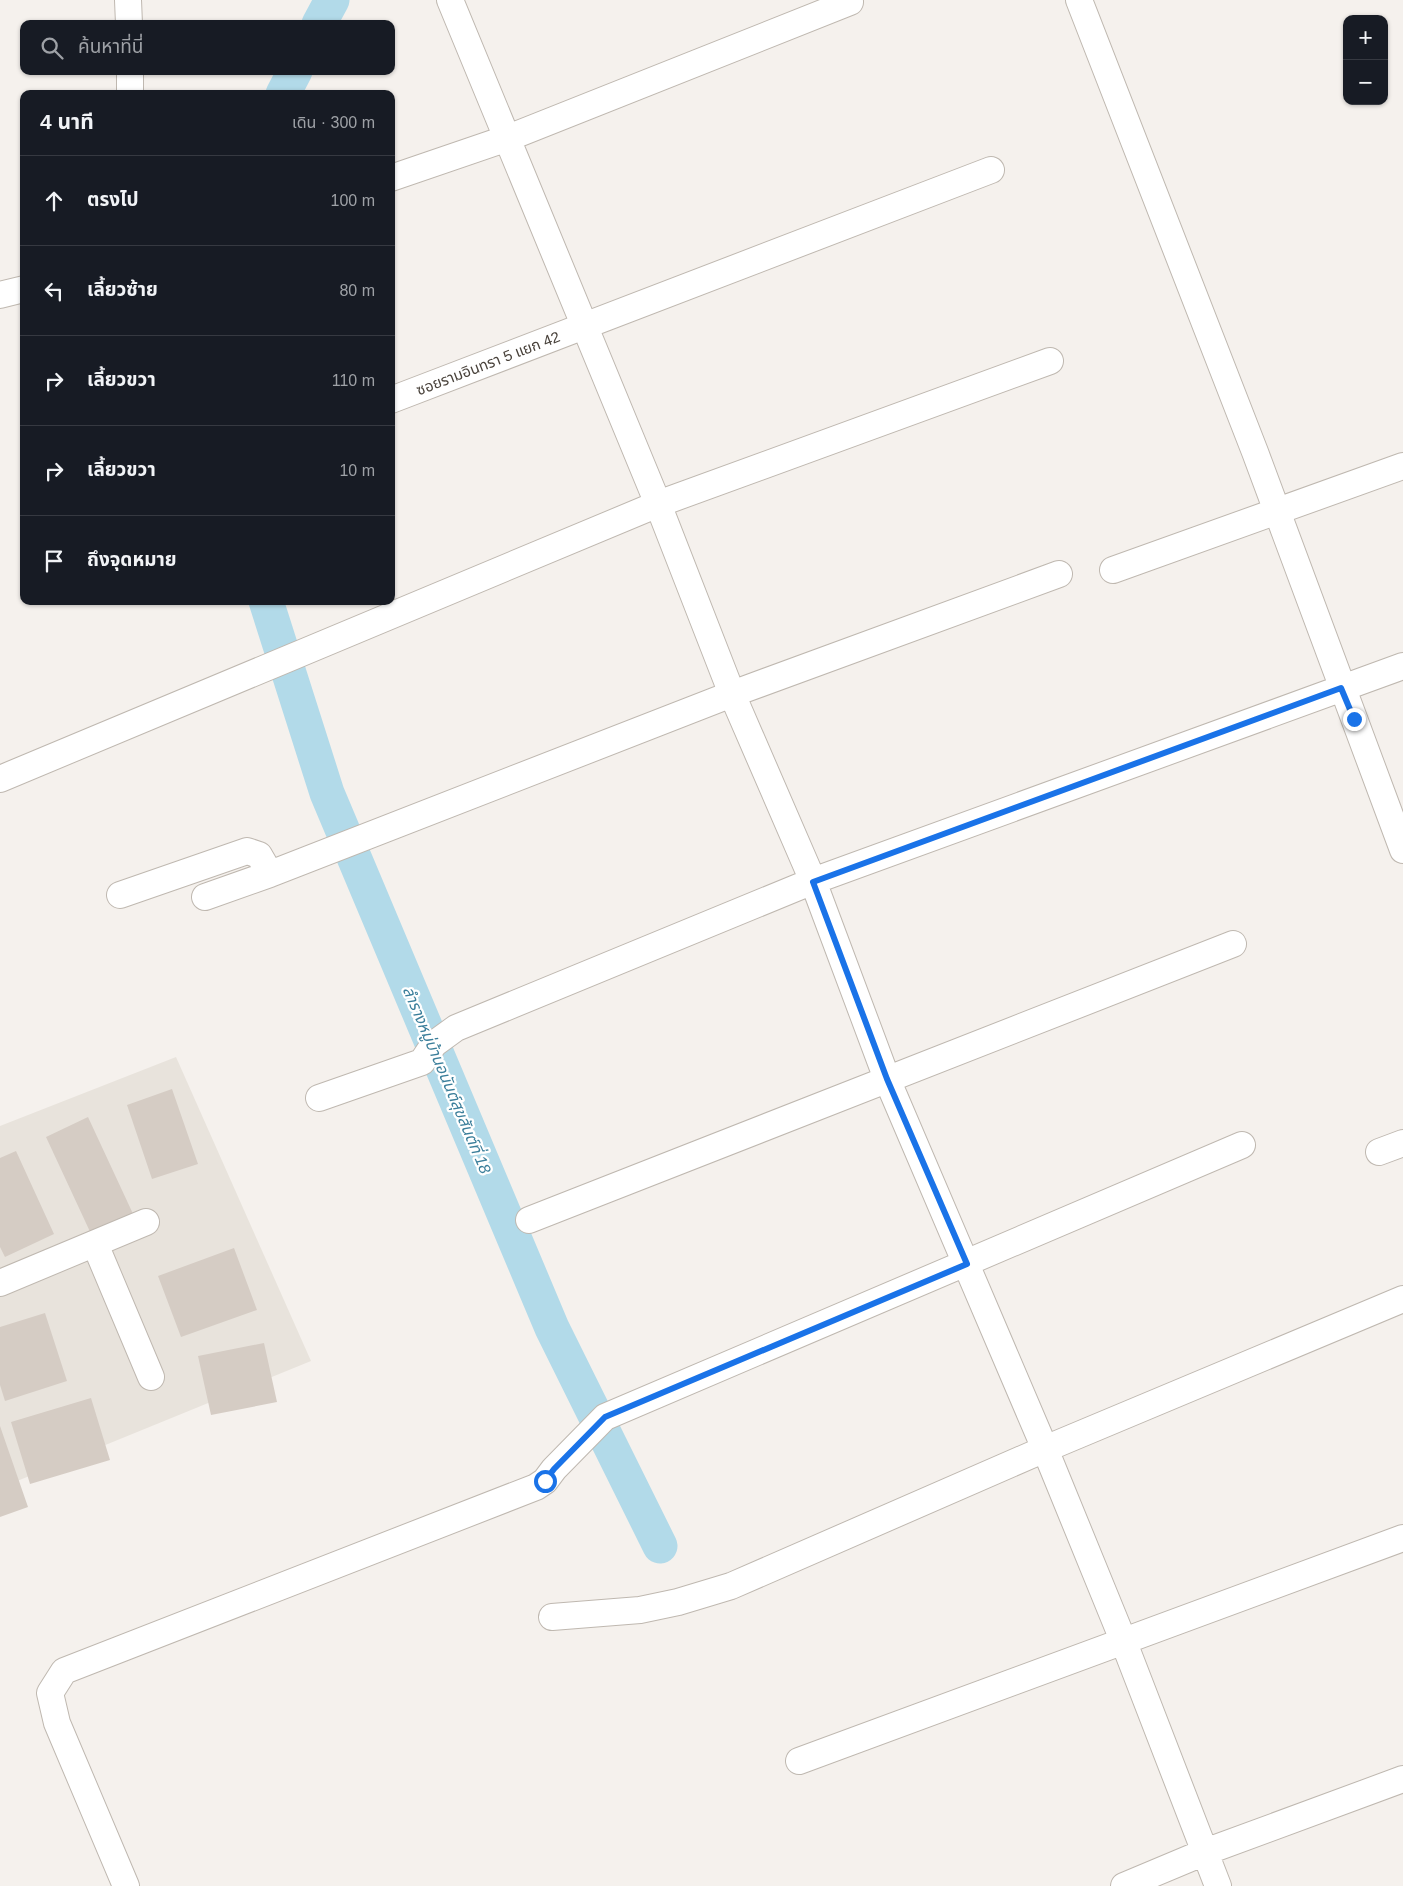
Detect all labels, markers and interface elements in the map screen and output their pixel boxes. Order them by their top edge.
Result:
map controls [1343,15,1388,105]
button: + [1343,15,1388,60]
search box [20,20,395,75]
icon: search [38,34,66,62]
text: ค้นหาที่นี่ [78,36,143,57]
button: − [1343,60,1388,105]
text: 4 นาที [40,110,94,133]
text: เดิน · 300 m [292,114,375,131]
icon: ahead [40,187,68,215]
text: ตรงไป [87,189,139,210]
text: 100 m [331,192,375,209]
icon: left [40,277,68,305]
text: เลี้ยวซ้าย [87,279,158,300]
text: 80 m [339,282,375,299]
street label: ซอยรามอินทรา 5 แยก 42 [414,328,562,398]
icon: right [40,367,68,395]
text: เลี้ยวขวา [87,369,156,390]
text: 110 m [332,372,375,389]
icon: right [40,457,68,485]
text: เลี้ยวขวา [87,459,156,480]
text: 10 m [339,462,375,479]
icon: arrive [40,547,68,575]
text: ถึงจุดหมาย [87,549,177,570]
route end [1343,708,1366,731]
water label: ลำรางหมู่บ้านอนันต์สุขสันต์ที่ 18 [398,983,497,1177]
route start [534,1470,557,1493]

